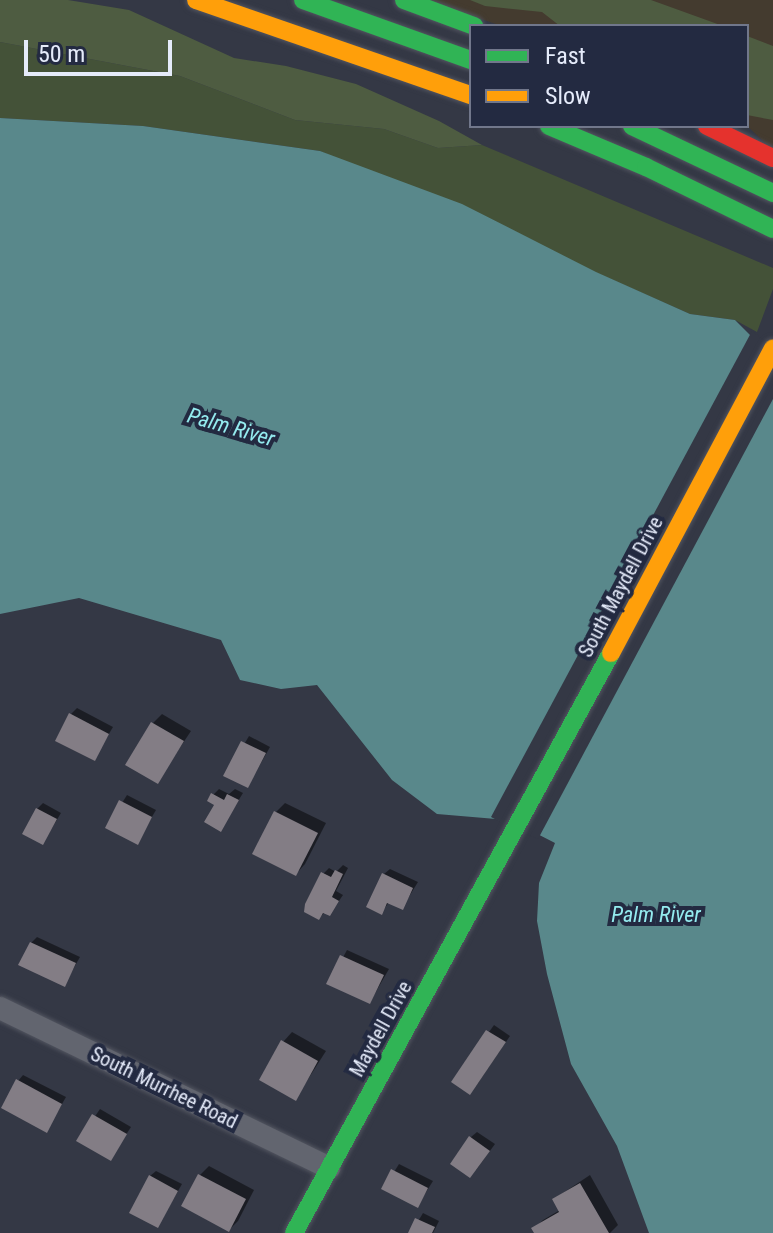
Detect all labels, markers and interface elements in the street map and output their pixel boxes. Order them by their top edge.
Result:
scale bar [28,24,176,74]
legend [469,24,749,128]
text: 50 m [38,40,85,68]
text: Fast [545,42,586,70]
text: Slow [545,82,591,110]
water label: Palm River [184,402,278,452]
street label: South Maydell Drive [574,513,668,661]
water label: Palm River [611,902,701,928]
street label: Maydell Drive [345,977,417,1081]
street label: South Murrhee Road [87,1042,241,1134]

